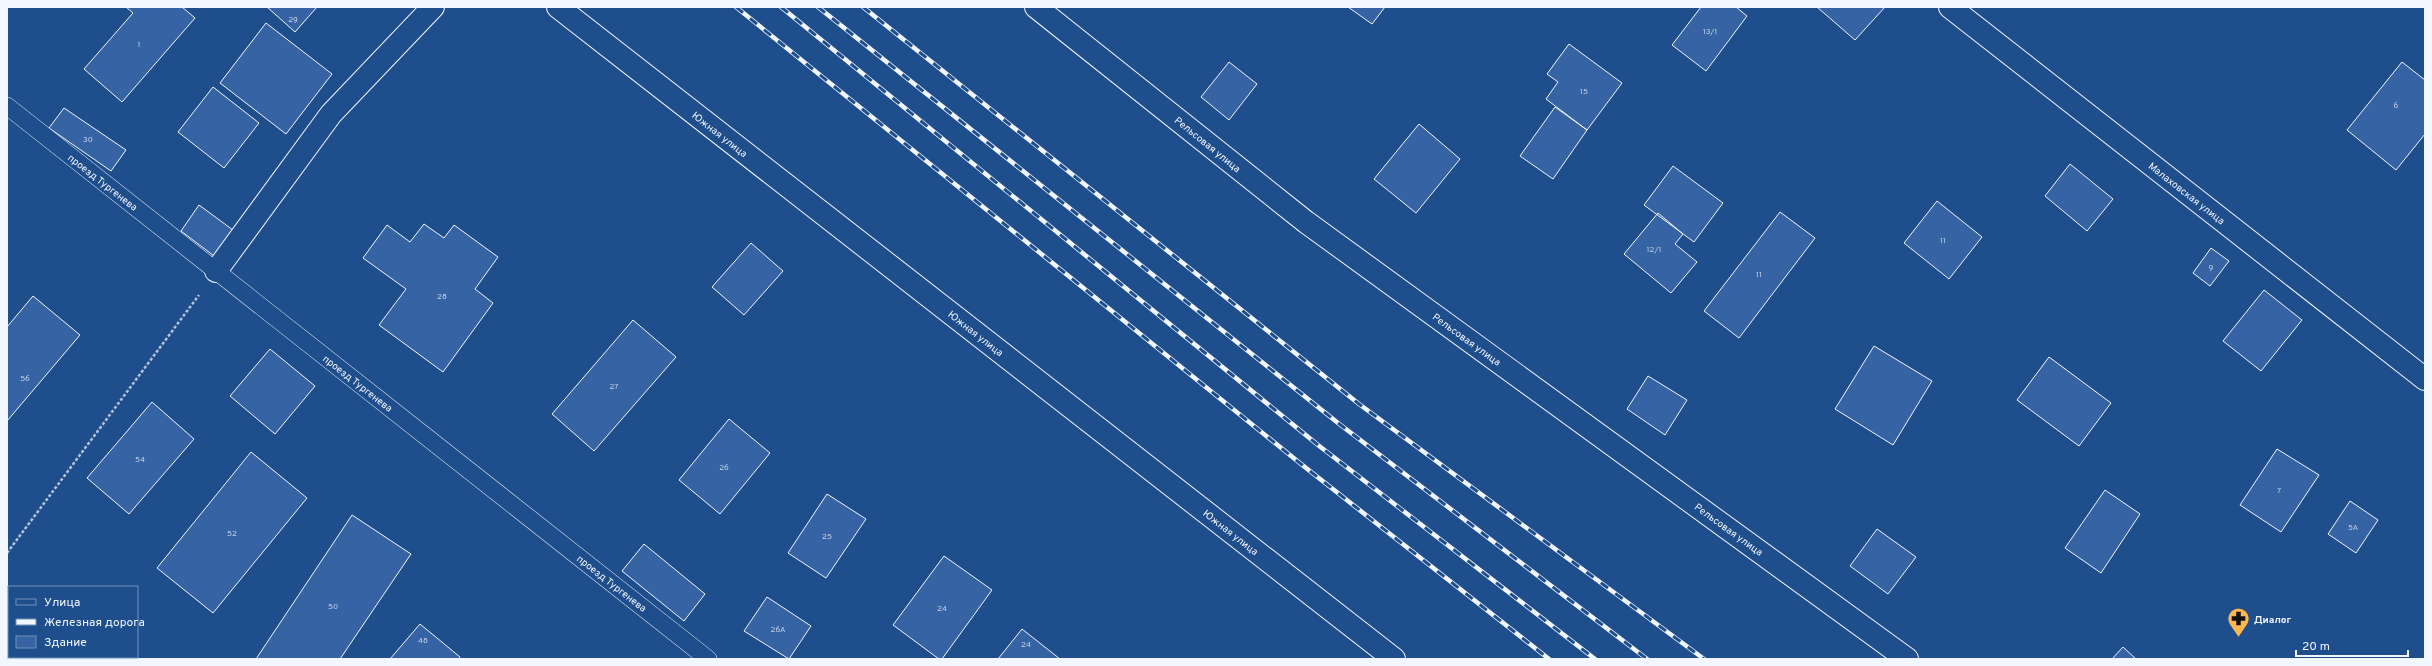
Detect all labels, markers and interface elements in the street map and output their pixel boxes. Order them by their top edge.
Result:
house number: 29 [288,15,298,25]
house number: 13/1 [1703,27,1717,37]
house number: 1 [138,40,140,50]
house number: 15 [1580,87,1588,97]
house number: 6 [2394,101,2399,111]
street label: Южная улица [689,109,749,161]
street label: Рельсовая улица [1171,114,1243,176]
house number: 30 [83,135,93,145]
street label: проезд Тургенева [65,152,140,215]
street label: Малаховская улица [2145,160,2227,228]
house number: 11 [1940,236,1946,246]
house number: 12/1 [1647,245,1661,255]
house number: 9 [2209,263,2214,273]
house number: 11 [1756,270,1762,280]
house number: 28 [437,292,447,302]
street label: Южная улица [945,308,1005,360]
street label: Рельсовая улица [1429,311,1503,369]
street label: проезд Тургенева [320,353,395,416]
house number: 56 [20,374,30,384]
house number: 27 [610,382,619,392]
house number: 54 [135,455,145,465]
house number: 26 [719,463,729,473]
house number: 7 [2277,486,2281,496]
street label: Рельсовая улица [1691,501,1765,559]
street label: Южная улица [1200,507,1260,559]
house number: 5А [2348,523,2359,533]
house number: 52 [227,529,237,539]
house number: 25 [822,532,832,542]
street label: проезд Тургенева [574,553,649,616]
legend [8,586,138,658]
text: Улица [44,595,80,611]
house number: 50 [328,602,338,612]
house number: 24 [937,604,947,614]
pharmacy icon: Диалог [2226,606,2252,639]
place label: Диалог [2254,614,2292,627]
text: Железная дорога [44,615,145,631]
house number: 26А [771,625,786,635]
scale bar [2296,632,2408,658]
text: Здание [44,635,87,651]
house number: 48 [418,636,428,646]
text: 20 m [2302,639,2330,655]
house number: 24 [1021,640,1031,650]

